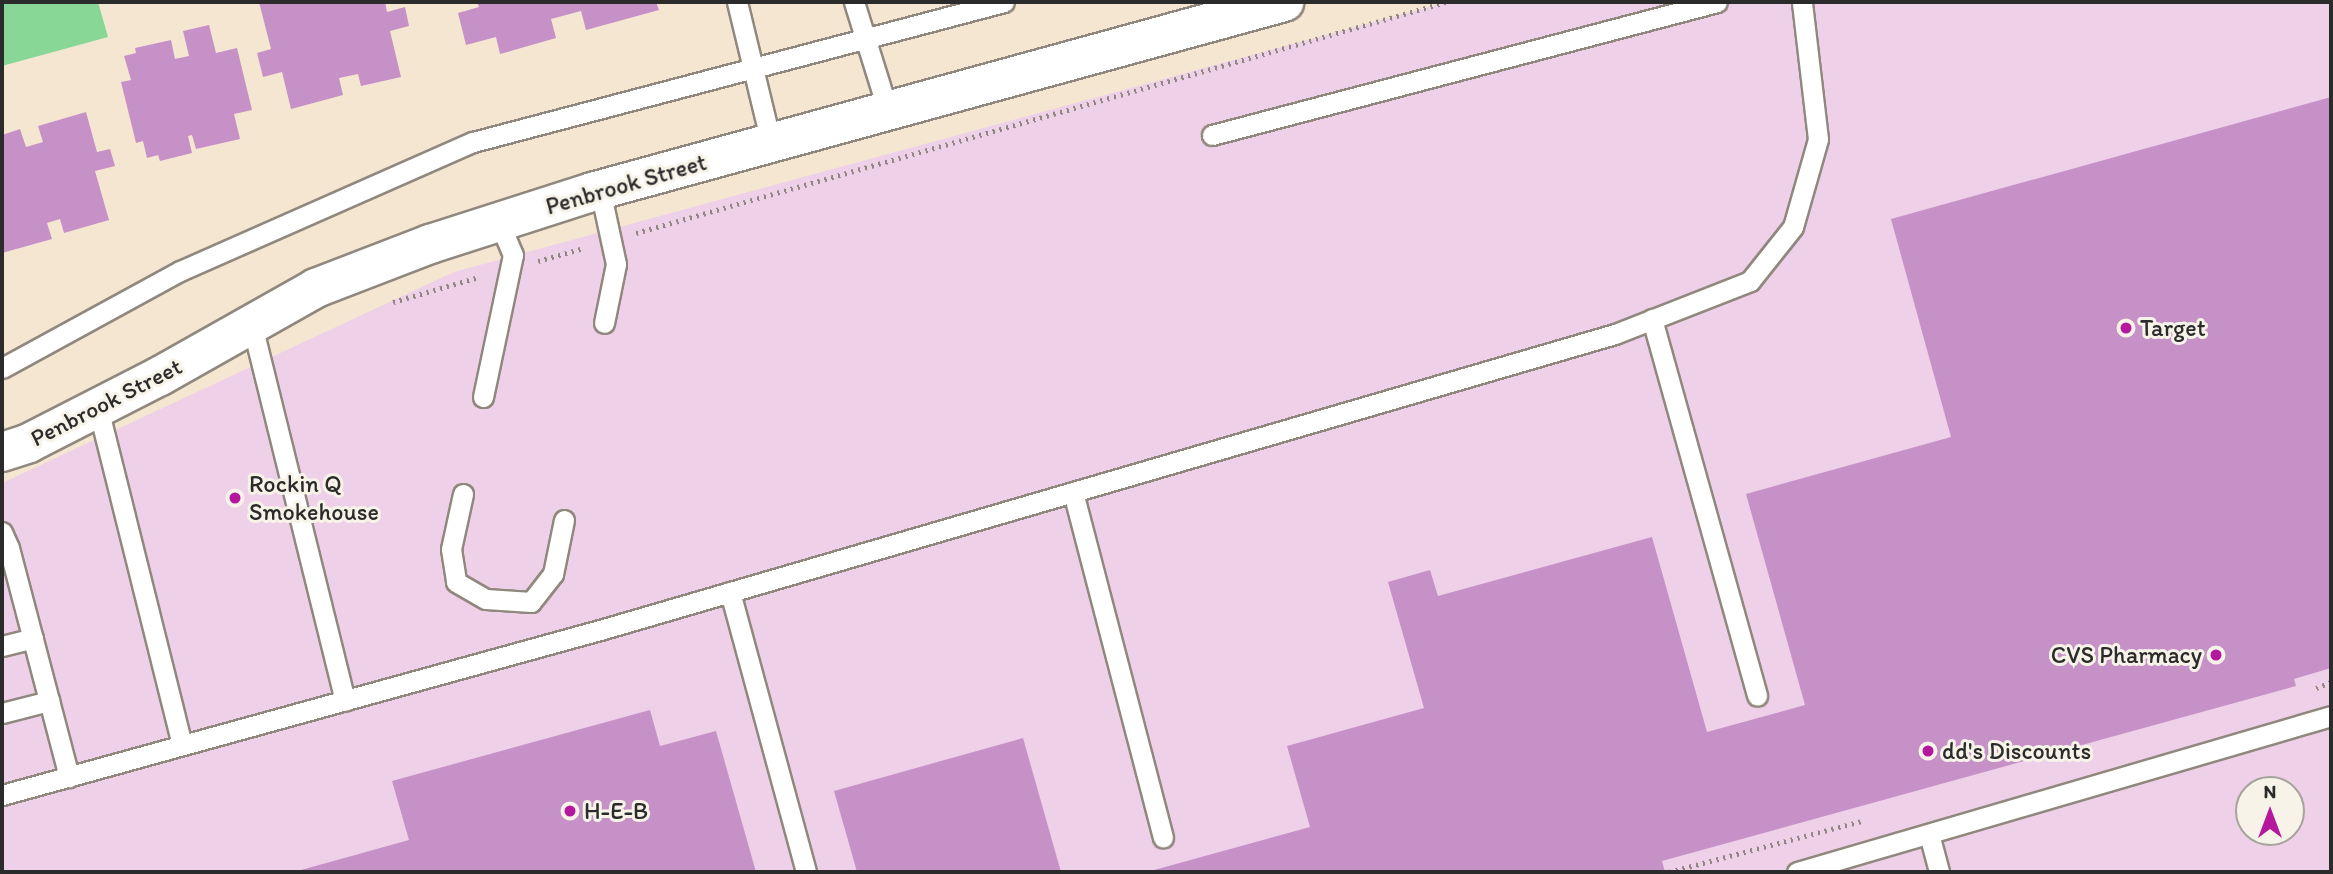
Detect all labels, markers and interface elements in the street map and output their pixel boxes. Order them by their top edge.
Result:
street label: Penbrook Street [542,147,710,221]
place label: Target [2140,314,2206,342]
marker: Target [2118,320,2134,336]
street label: Penbrook Street [26,352,186,452]
place label: Rockin Q Smokehouse [249,470,379,526]
marker: Rockin Q Smokehouse [227,490,243,506]
place label: CVS Pharmacy [2051,641,2202,669]
marker: CVS Pharmacy [2208,647,2224,663]
place label: dd's Discounts [1942,737,2091,765]
marker: dd's Discounts [1920,743,1936,759]
north arrow [2235,776,2305,846]
text: N [2264,780,2276,803]
place label: H-E-B [584,797,648,825]
marker: H-E-B [562,803,578,819]

